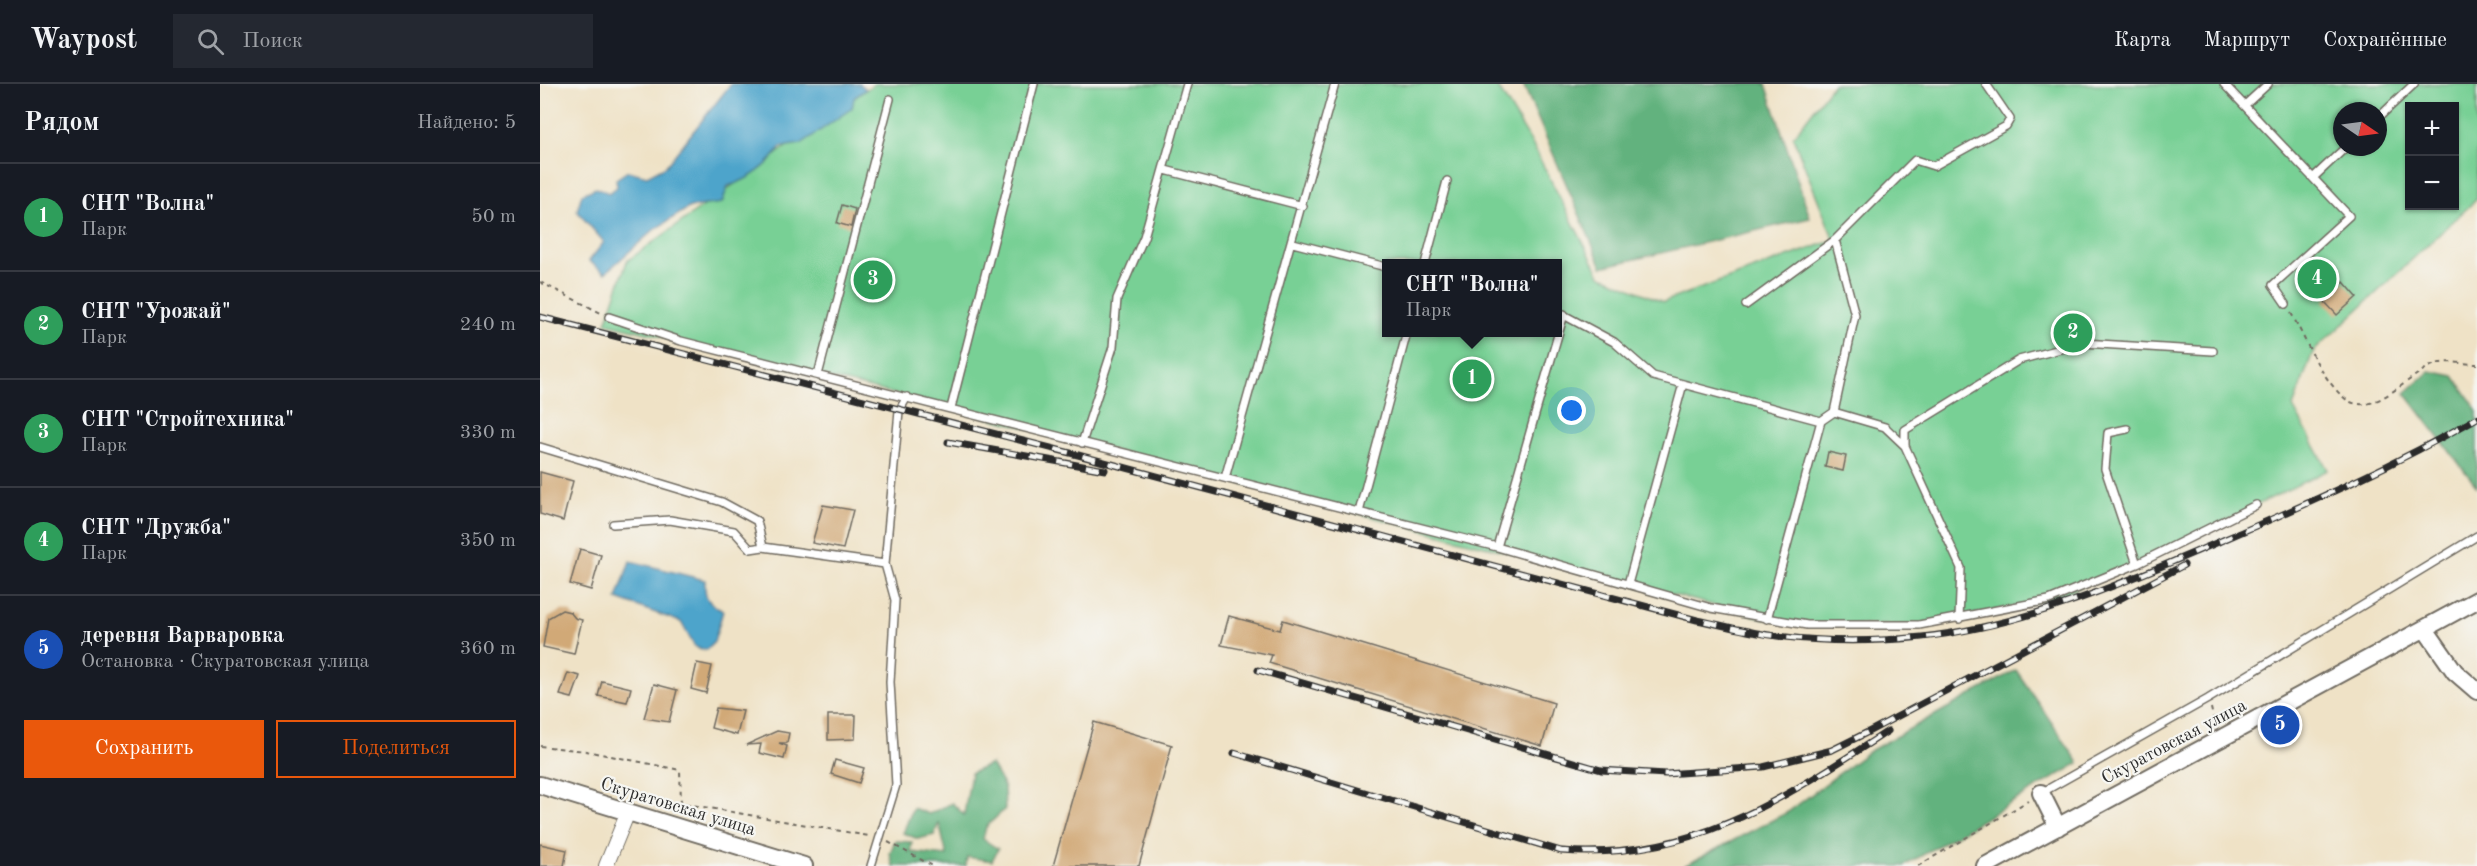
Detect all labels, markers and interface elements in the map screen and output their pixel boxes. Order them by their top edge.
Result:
search box [173,14,593,68]
icon: search [194,25,227,58]
text: Waypost [30,27,137,55]
text: Поиск [242,30,303,52]
text: Карта [2114,30,2171,51]
text: Маршрут [2204,30,2290,51]
text: Сохранённые [2323,30,2447,51]
north arrow [2333,102,2387,156]
map controls [2405,102,2459,210]
button: + [2405,102,2459,156]
text: Рядом [24,110,99,136]
text: Найдено: 5 [417,113,516,133]
button: − [2405,156,2459,210]
text: СНТ "Волна" [81,193,214,215]
text: 1 [38,207,49,227]
text: 50 m [471,207,516,227]
text: Парк [81,220,127,240]
pin: 4 [2298,256,2336,302]
pin: 3 [854,258,892,302]
popup [1382,259,1562,337]
text: СНТ "Волна" [1405,274,1539,296]
text: СНТ "Урожай" [81,301,231,323]
text: Парк [1405,301,1451,321]
pin: 2 [2054,310,2092,356]
text: 2 [38,315,49,335]
text: 240 m [460,315,516,335]
text: Парк [81,328,127,348]
pin: 1 [1452,356,1492,402]
your location [1557,396,1586,425]
text: СНТ "Стройтехника" [81,409,294,431]
text: 3 [38,423,49,443]
text: 330 m [460,423,516,443]
text: Парк [81,436,127,456]
text: СНТ "Дружба" [81,517,231,539]
text: 4 [38,531,49,551]
text: 350 m [460,531,516,551]
text: Парк [81,544,127,564]
text: деревня Варваровка [81,625,284,647]
text: 5 [38,639,49,659]
text: 360 m [460,639,516,659]
text: Остановка · Скуратовская улица [81,652,369,672]
street label: Скуратовская улица [2099,696,2249,788]
pin: 5 [2260,702,2300,748]
button: Сохранить [24,720,264,778]
button: Поделиться [276,720,516,778]
street label: Скуратовская улица [598,775,758,839]

